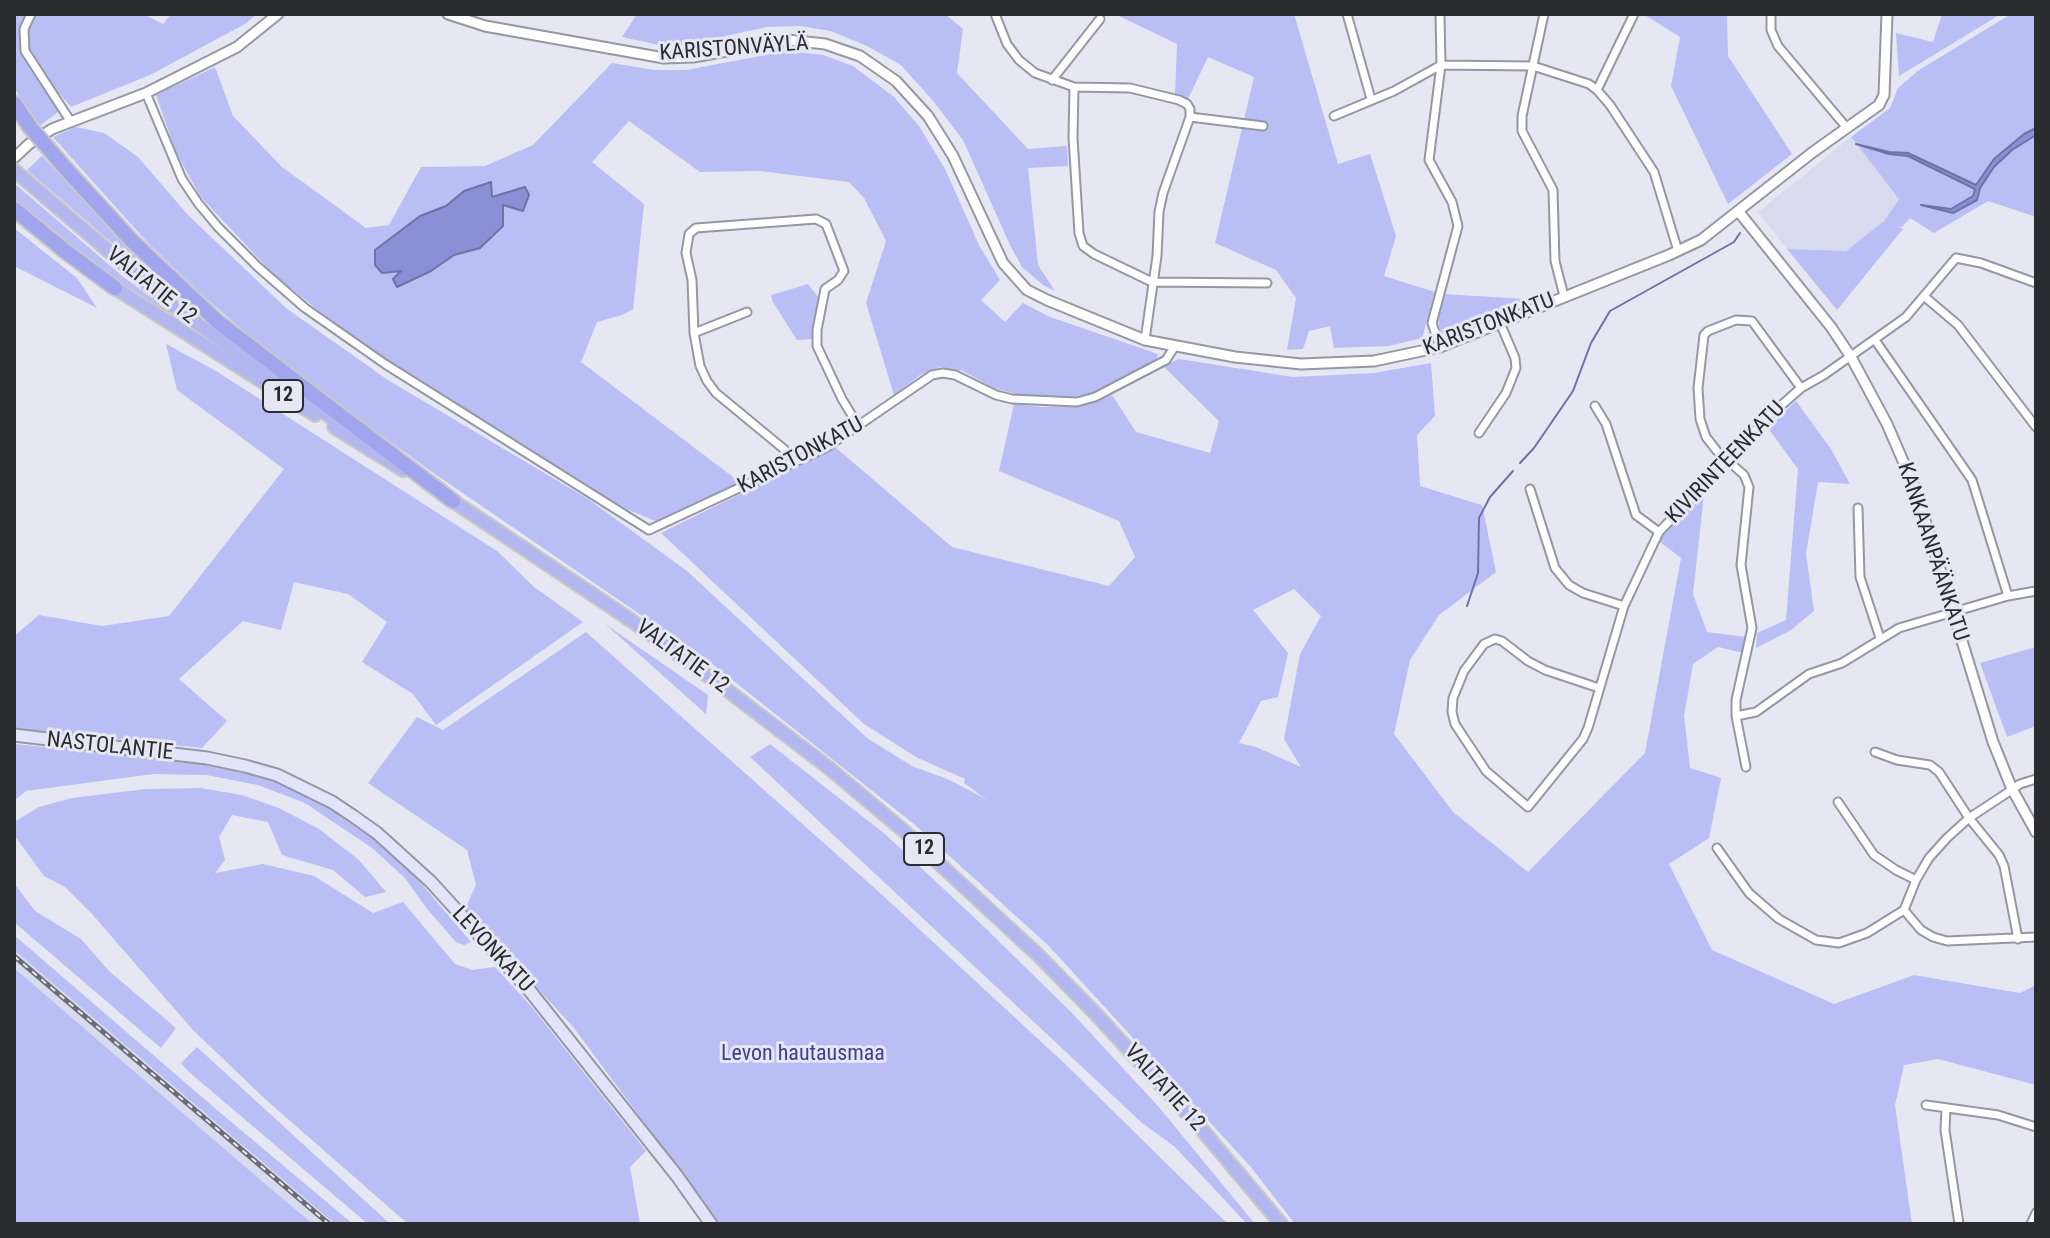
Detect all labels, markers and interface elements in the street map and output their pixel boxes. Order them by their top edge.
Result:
street label: KARISTONVÄYLÄ [659,31,809,67]
street label: VALTATIE 12 [101,242,201,330]
street label: KARISTONKATU [1420,288,1558,362]
road number: 12 [263,380,303,412]
street label: KIVIRINTEENKATU [1661,396,1791,530]
street label: KARISTONKATU [734,412,868,500]
street label: KANKAANPÄÄNKATU [1891,459,1973,645]
street label: VALTATIE 12 [630,614,734,700]
street label: NASTOLANTIE [46,727,174,767]
road number: 12 [904,833,944,865]
street label: LEVONKATU [446,902,538,998]
street label: VALTATIE 12 [1118,1039,1210,1137]
park label: Levon hautausmaa [721,1041,885,1067]

